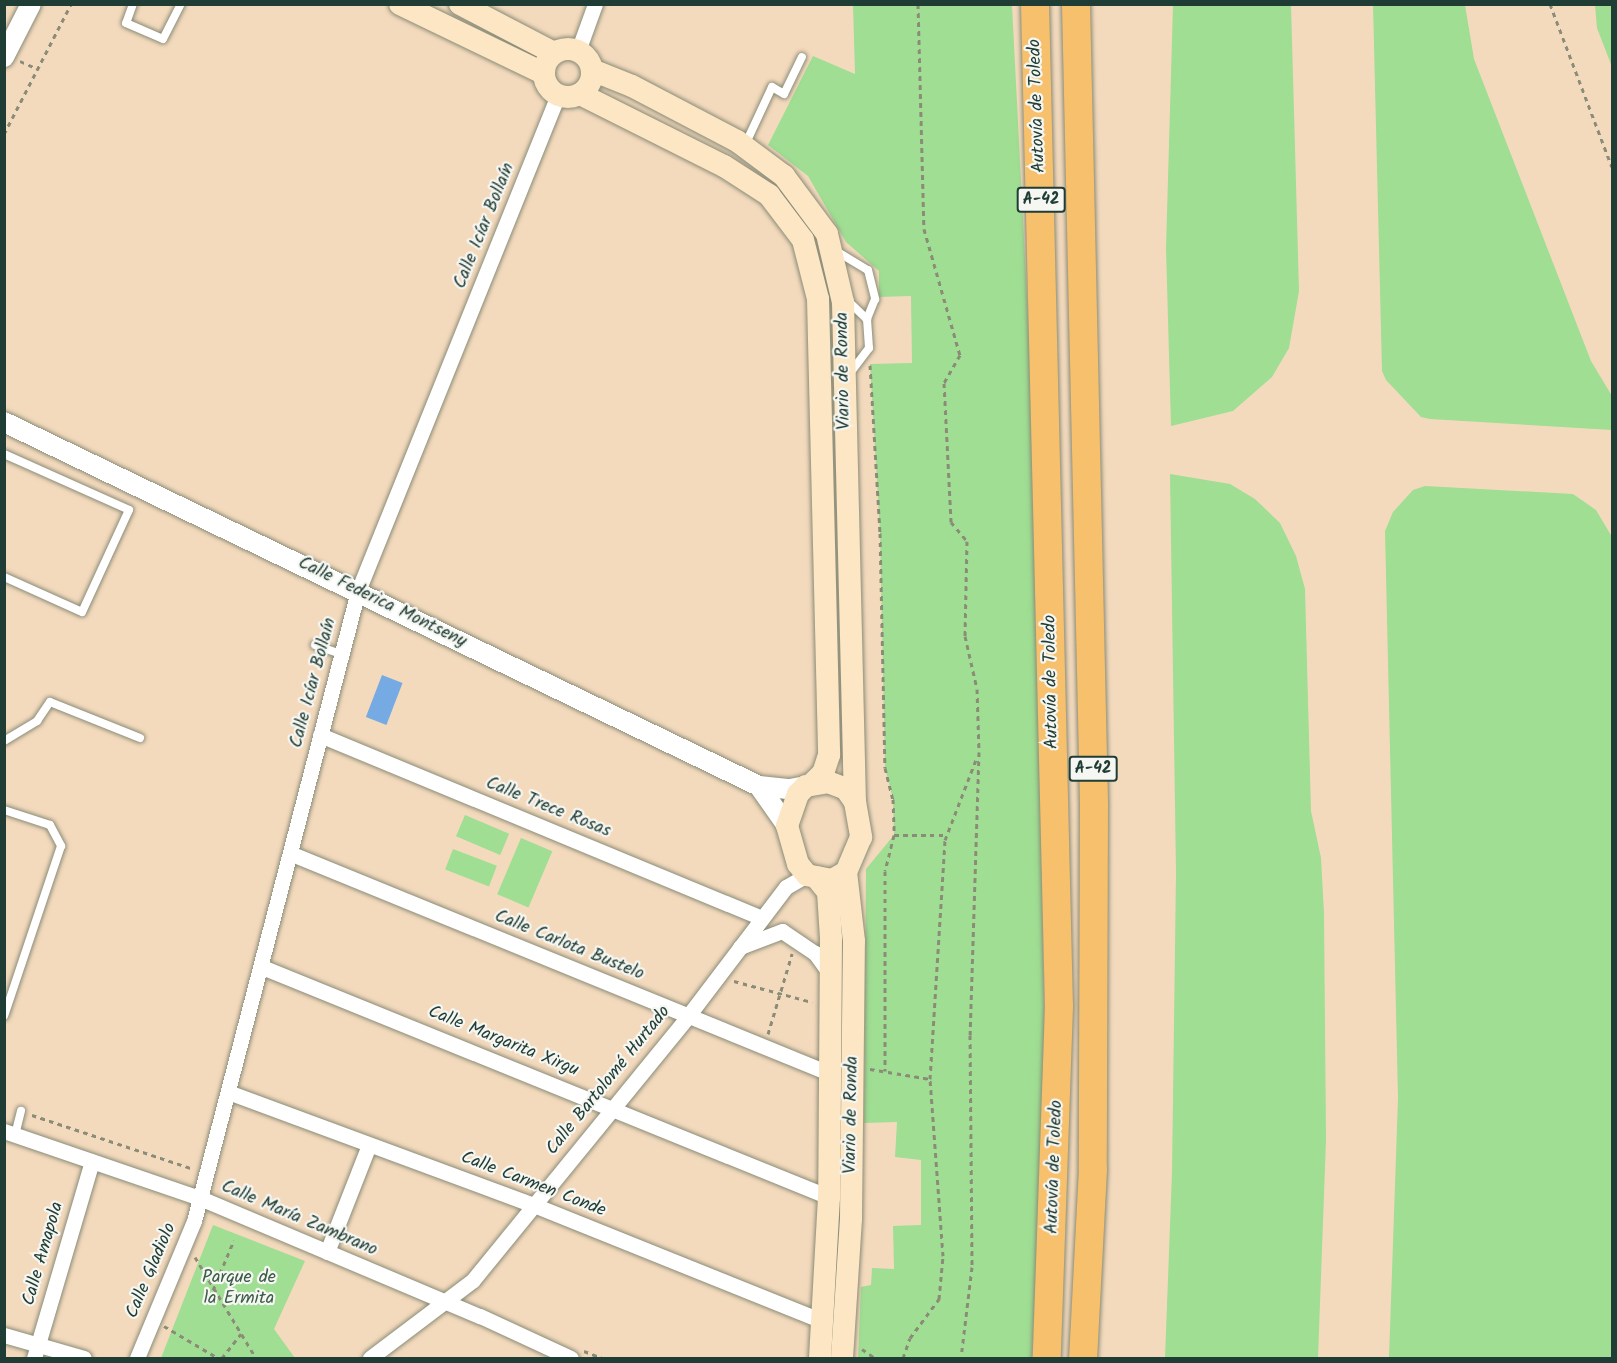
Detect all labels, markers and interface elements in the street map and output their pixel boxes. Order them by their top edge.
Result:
street label: Autovía de Toledo [1025,39,1051,173]
street label: Calle Icíar Bollaín [450,160,520,292]
road number: A-42 [1016,187,1066,213]
street label: Viario de Ronda [832,312,856,430]
street label: Calle Federica Montseny [294,553,470,653]
street label: Autovía de Toledo [1040,615,1064,749]
street label: Calle Icíar Bollaín [286,616,342,750]
road number: A-42 [1068,756,1118,782]
street label: Calle Trece Rosas [482,773,614,843]
street label: Calle Carlota Bustelo [491,906,647,986]
street label: Calle Margarita Xirgu [425,1002,581,1082]
street label: Calle Bartolomé Hurtado [542,1002,676,1160]
street label: Viario de Ronda [840,1056,864,1174]
street label: Autovía de Toledo [1042,1100,1068,1234]
street label: Calle Carmen Conde [458,1147,608,1223]
street label: Calle María Zambrano [218,1176,380,1262]
street label: Calle Amapola [19,1200,69,1308]
street label: Calle Gladiolo [122,1220,182,1322]
park label: Parque de la Ermita [202,1268,276,1310]

